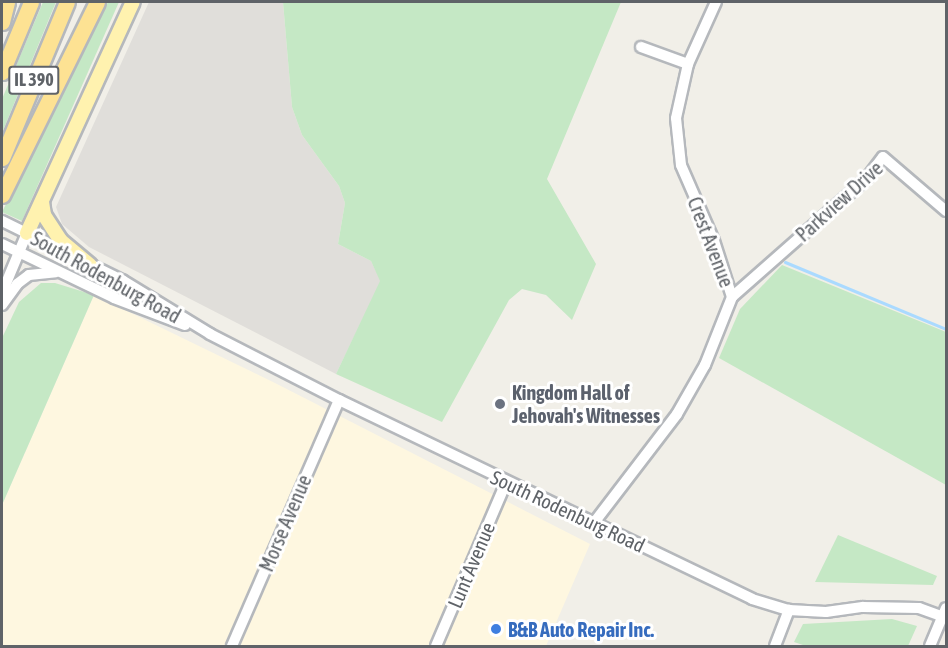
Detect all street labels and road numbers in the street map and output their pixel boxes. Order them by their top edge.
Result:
road number: IL 390 [7,65,61,95]
street label: Parkview Drive [791,156,887,246]
street label: Crest Avenue [683,193,739,291]
street label: South Rodenburg Road [27,226,185,328]
street label: South Rodenburg Road [487,465,649,557]
street label: Morse Avenue [254,471,316,575]
street label: Lunt Avenue [442,518,500,612]

